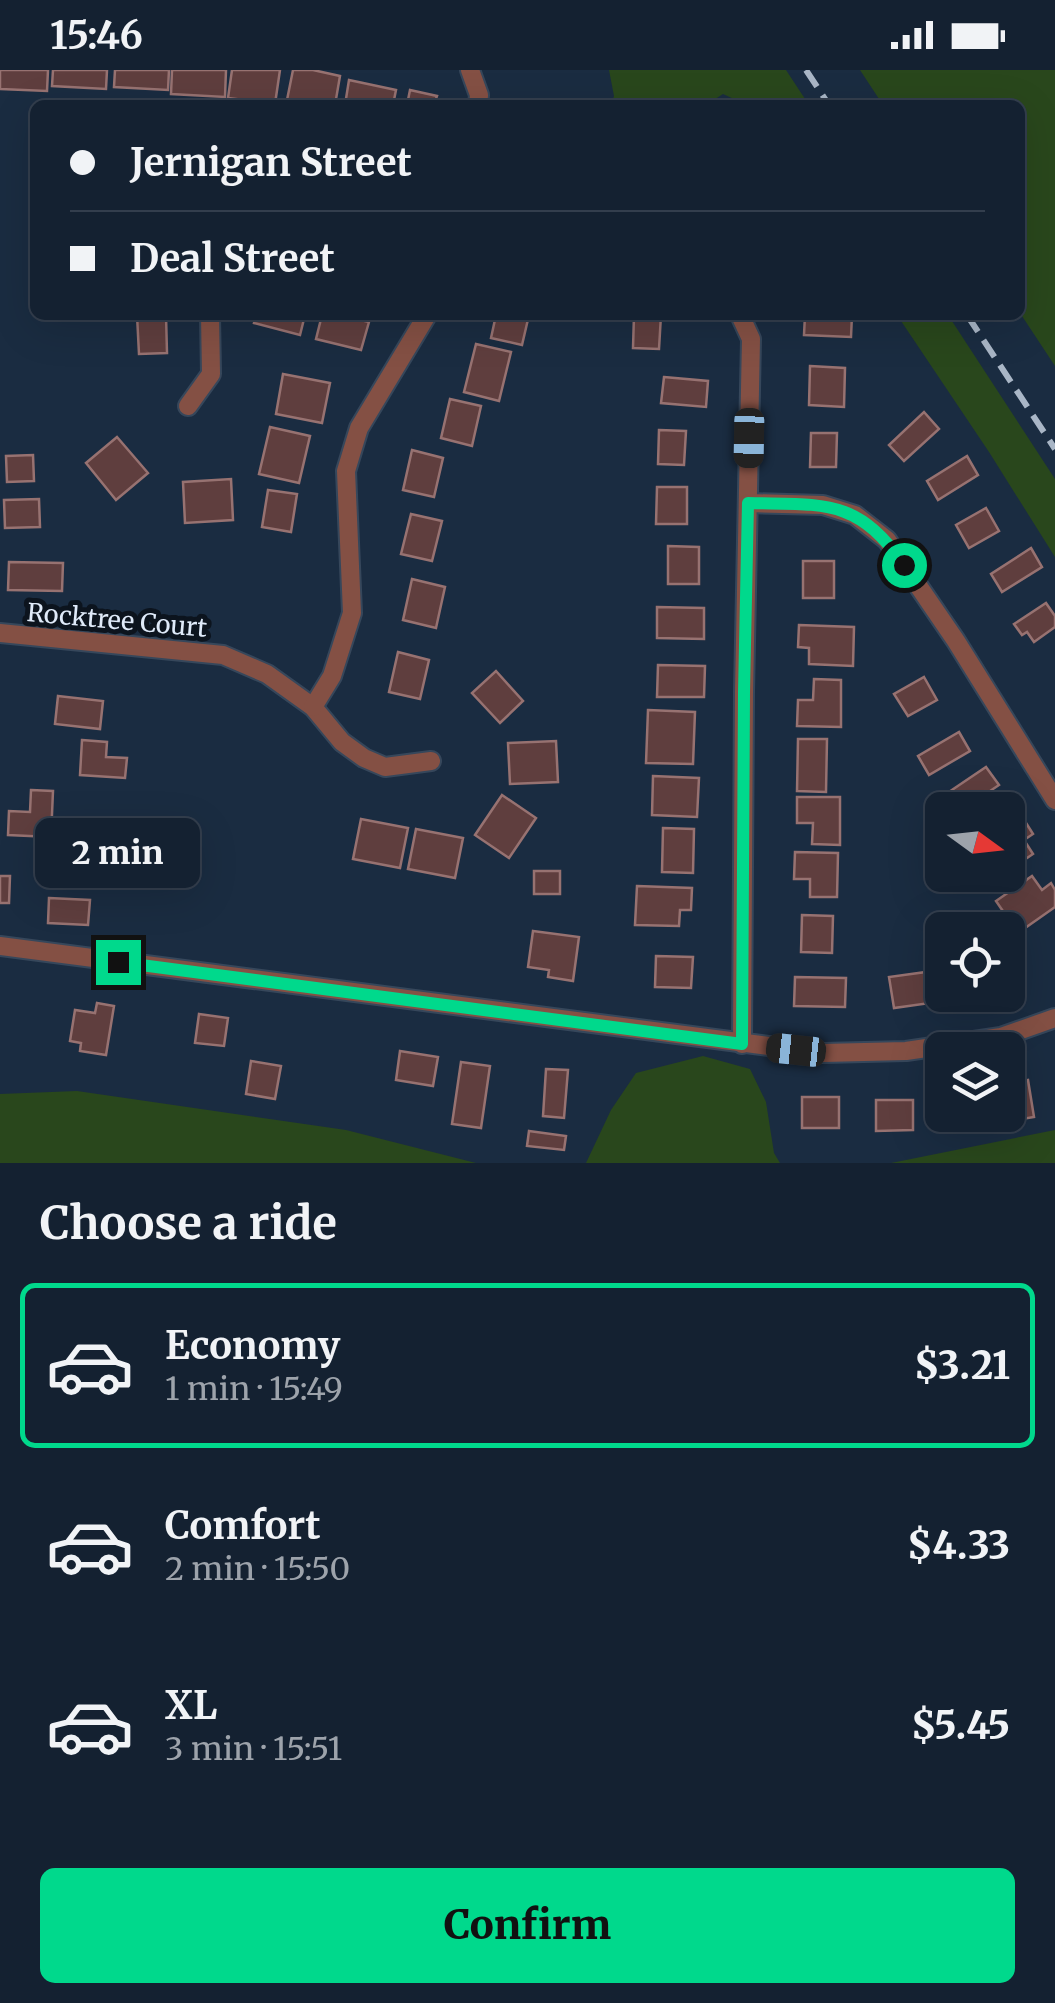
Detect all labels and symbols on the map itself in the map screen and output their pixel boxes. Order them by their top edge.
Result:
car [733,408,765,468]
route start [882,543,927,588]
street label: Rocktree Court [26,596,209,644]
north arrow [925,792,1025,892]
callout: 2 min [36,817,200,887]
route end [96,940,141,985]
car [765,1032,827,1068]

